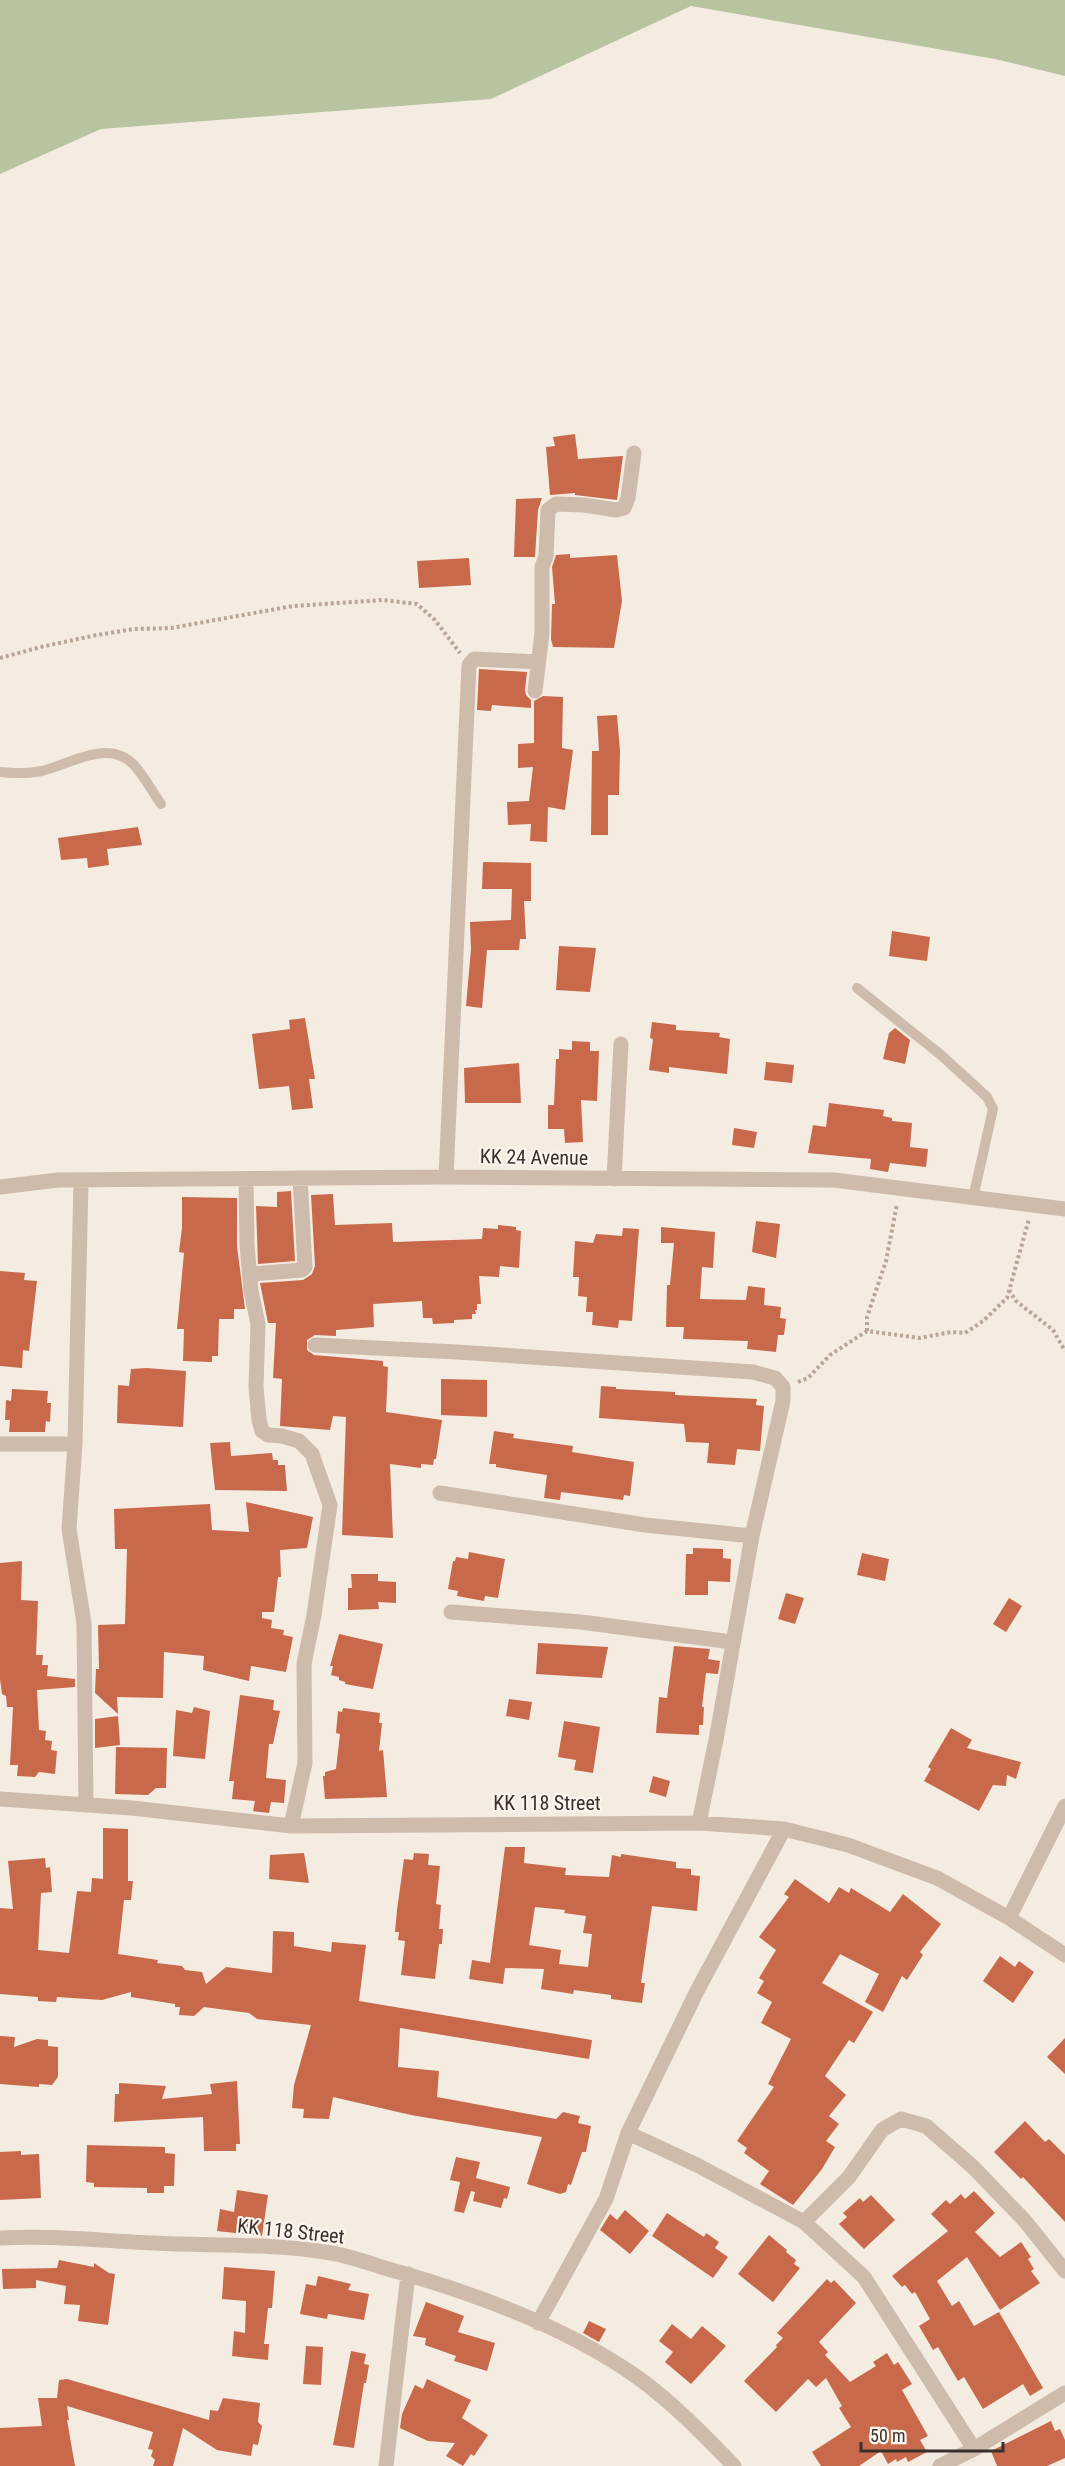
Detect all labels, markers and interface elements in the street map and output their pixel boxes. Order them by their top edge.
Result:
street label: KK 24 Avenue [480,1144,588,1170]
street label: KK 118 Street [493,1791,601,1815]
street label: KK 118 Street [236,2213,346,2249]
scale bar [861,2415,1004,2453]
text: 50 m [870,2425,905,2446]

